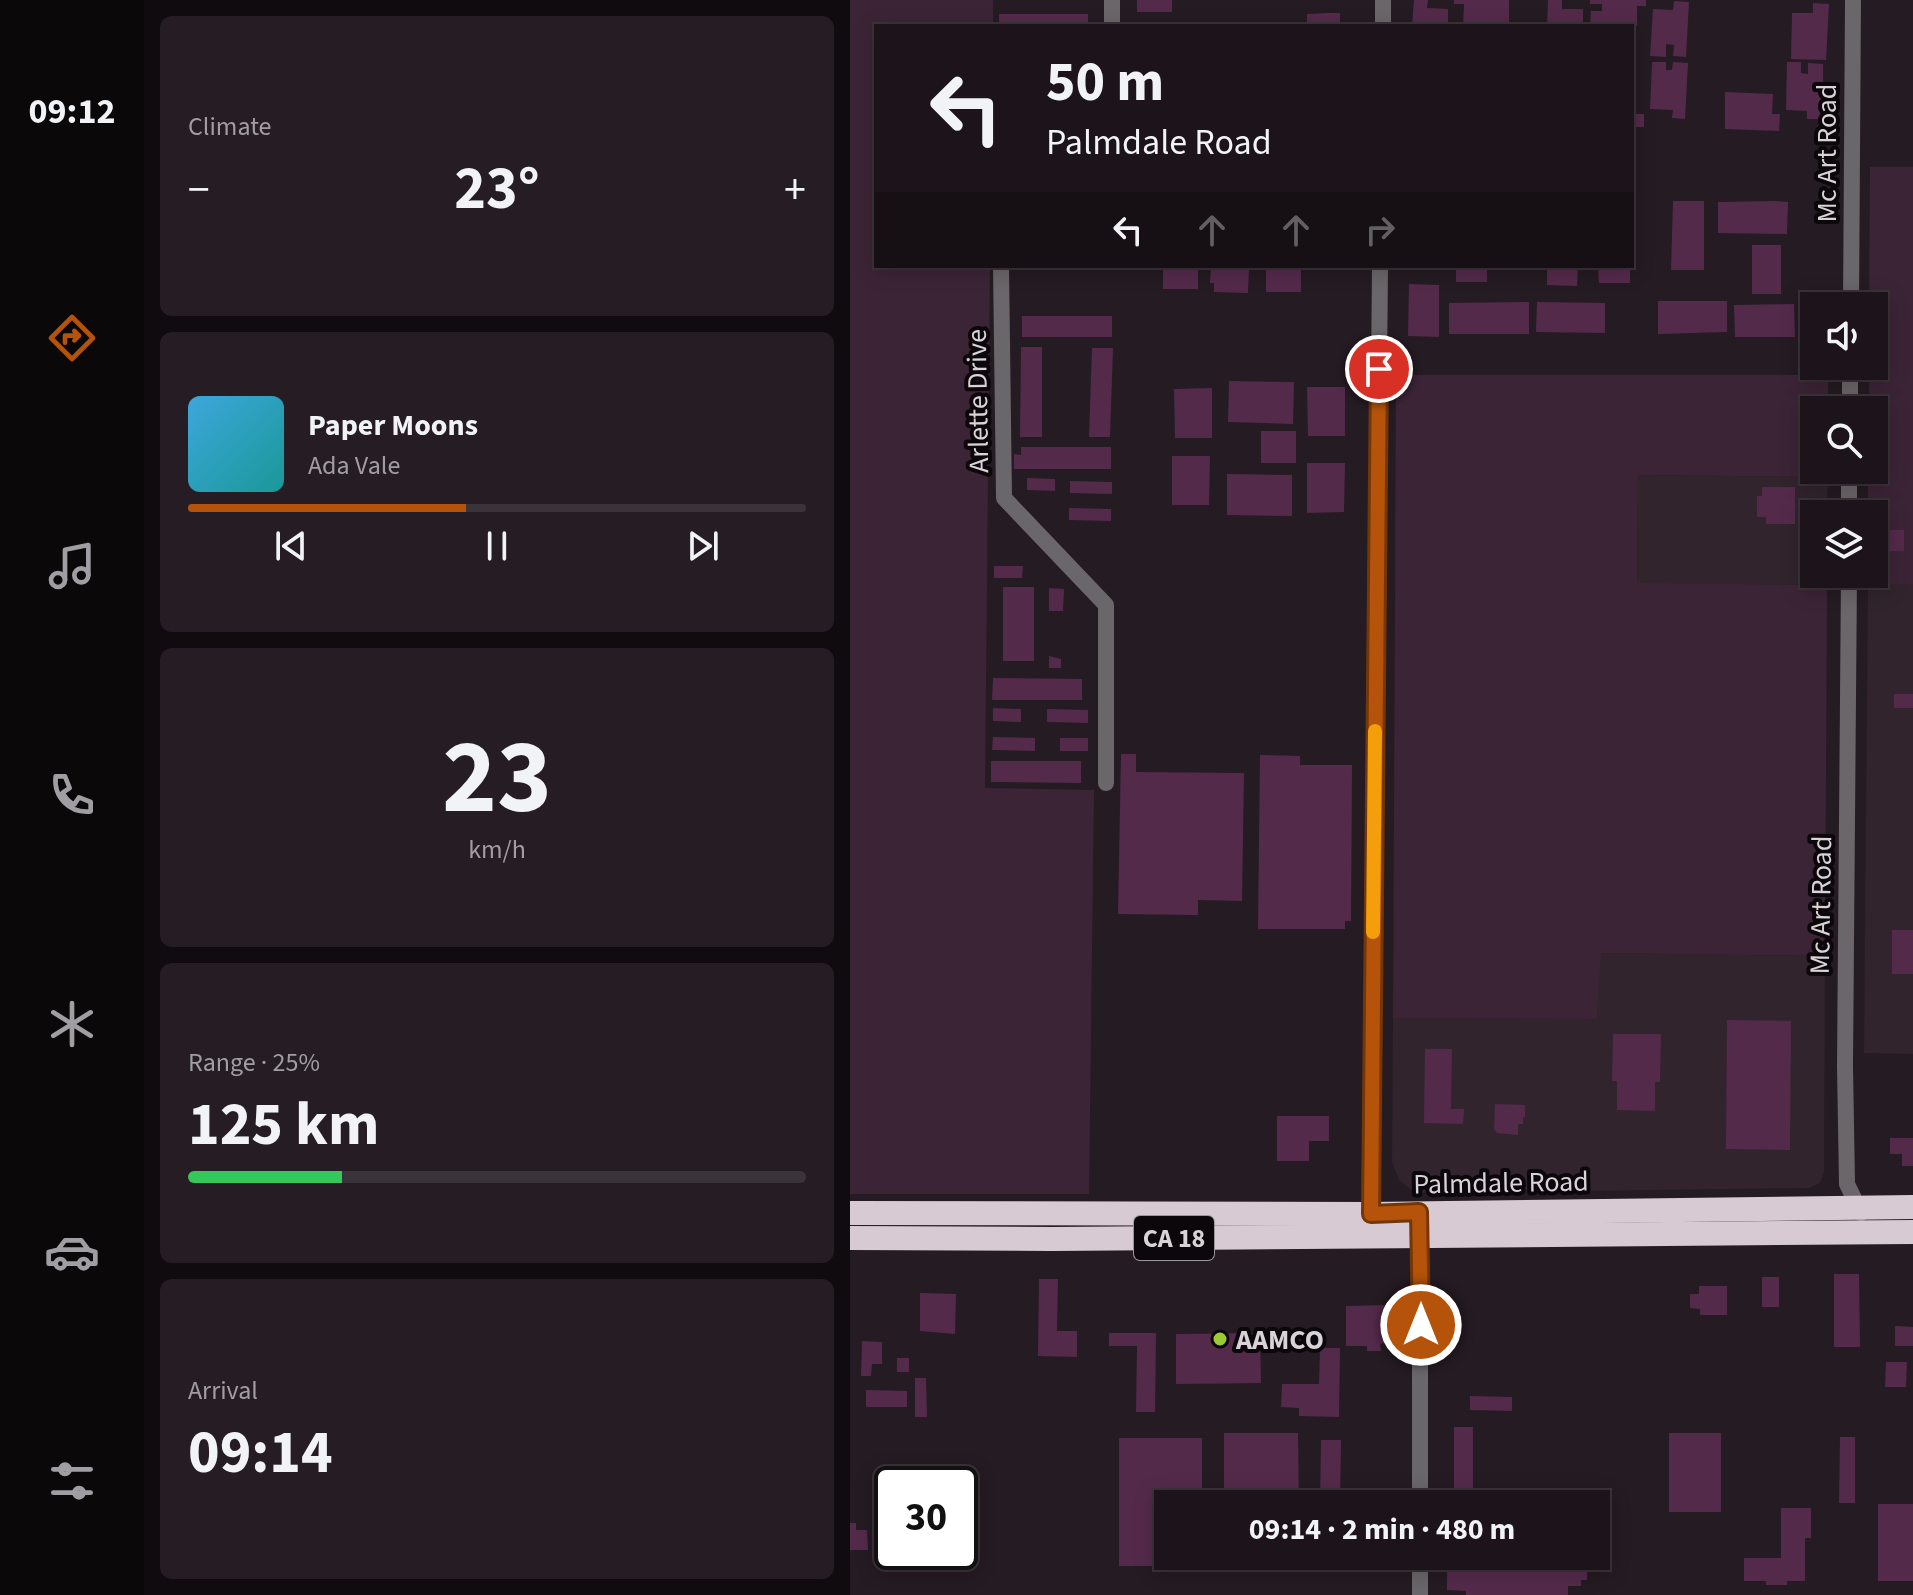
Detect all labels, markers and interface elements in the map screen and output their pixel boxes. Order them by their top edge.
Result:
text: 50 m [1046,43,1164,122]
icon: left [914,56,1018,160]
street label: Mc Art Road [1807,84,1847,222]
text: 09:12 [29,86,115,137]
text: Climate [188,108,272,145]
text: Palmdale Road [1046,117,1272,168]
text: 23° [454,147,540,232]
text: − [188,159,210,222]
text: + [784,159,806,222]
icon: left [1106,208,1150,252]
icon: ahead [1190,208,1234,252]
icon: ahead [1274,208,1318,252]
icon: right [1358,208,1402,252]
map controls [1800,292,1888,588]
button: sound [1800,292,1888,380]
icon: directions [44,310,100,366]
street label: Arlette Drive [957,329,999,473]
pin [1345,335,1413,403]
icon: arrive [1357,347,1401,391]
button: search [1800,396,1888,484]
text: Paper Moons [308,404,478,447]
text: Ada Vale [308,447,400,484]
button: layers [1800,500,1888,588]
icon: previous [269,524,313,568]
icon: pause [475,524,519,568]
icon: next [681,524,725,568]
icon: music [44,538,100,594]
text: 23 [442,705,552,853]
icon: phone [44,767,100,823]
text: km/h [468,831,526,868]
street label: Mc Art Road [1800,835,1842,975]
icon: climate [44,996,100,1052]
text: Range · 25% [188,1044,320,1081]
text: 125 km [188,1083,379,1168]
street label: Palmdale Road [1413,1161,1589,1205]
road number: CA 18 [1134,1216,1214,1260]
icon: car [44,1224,100,1280]
position arrow [1379,1283,1463,1367]
place label: AAMCO [1235,1320,1324,1360]
marker: AAMCO [1211,1330,1229,1348]
text: Arrival [188,1372,258,1409]
text: 09:14 [188,1411,333,1496]
icon: filters [44,1453,100,1509]
speed limit sign: 30 [874,1466,978,1570]
text: 09:14 · 2 min · 480 m [1249,1508,1515,1551]

